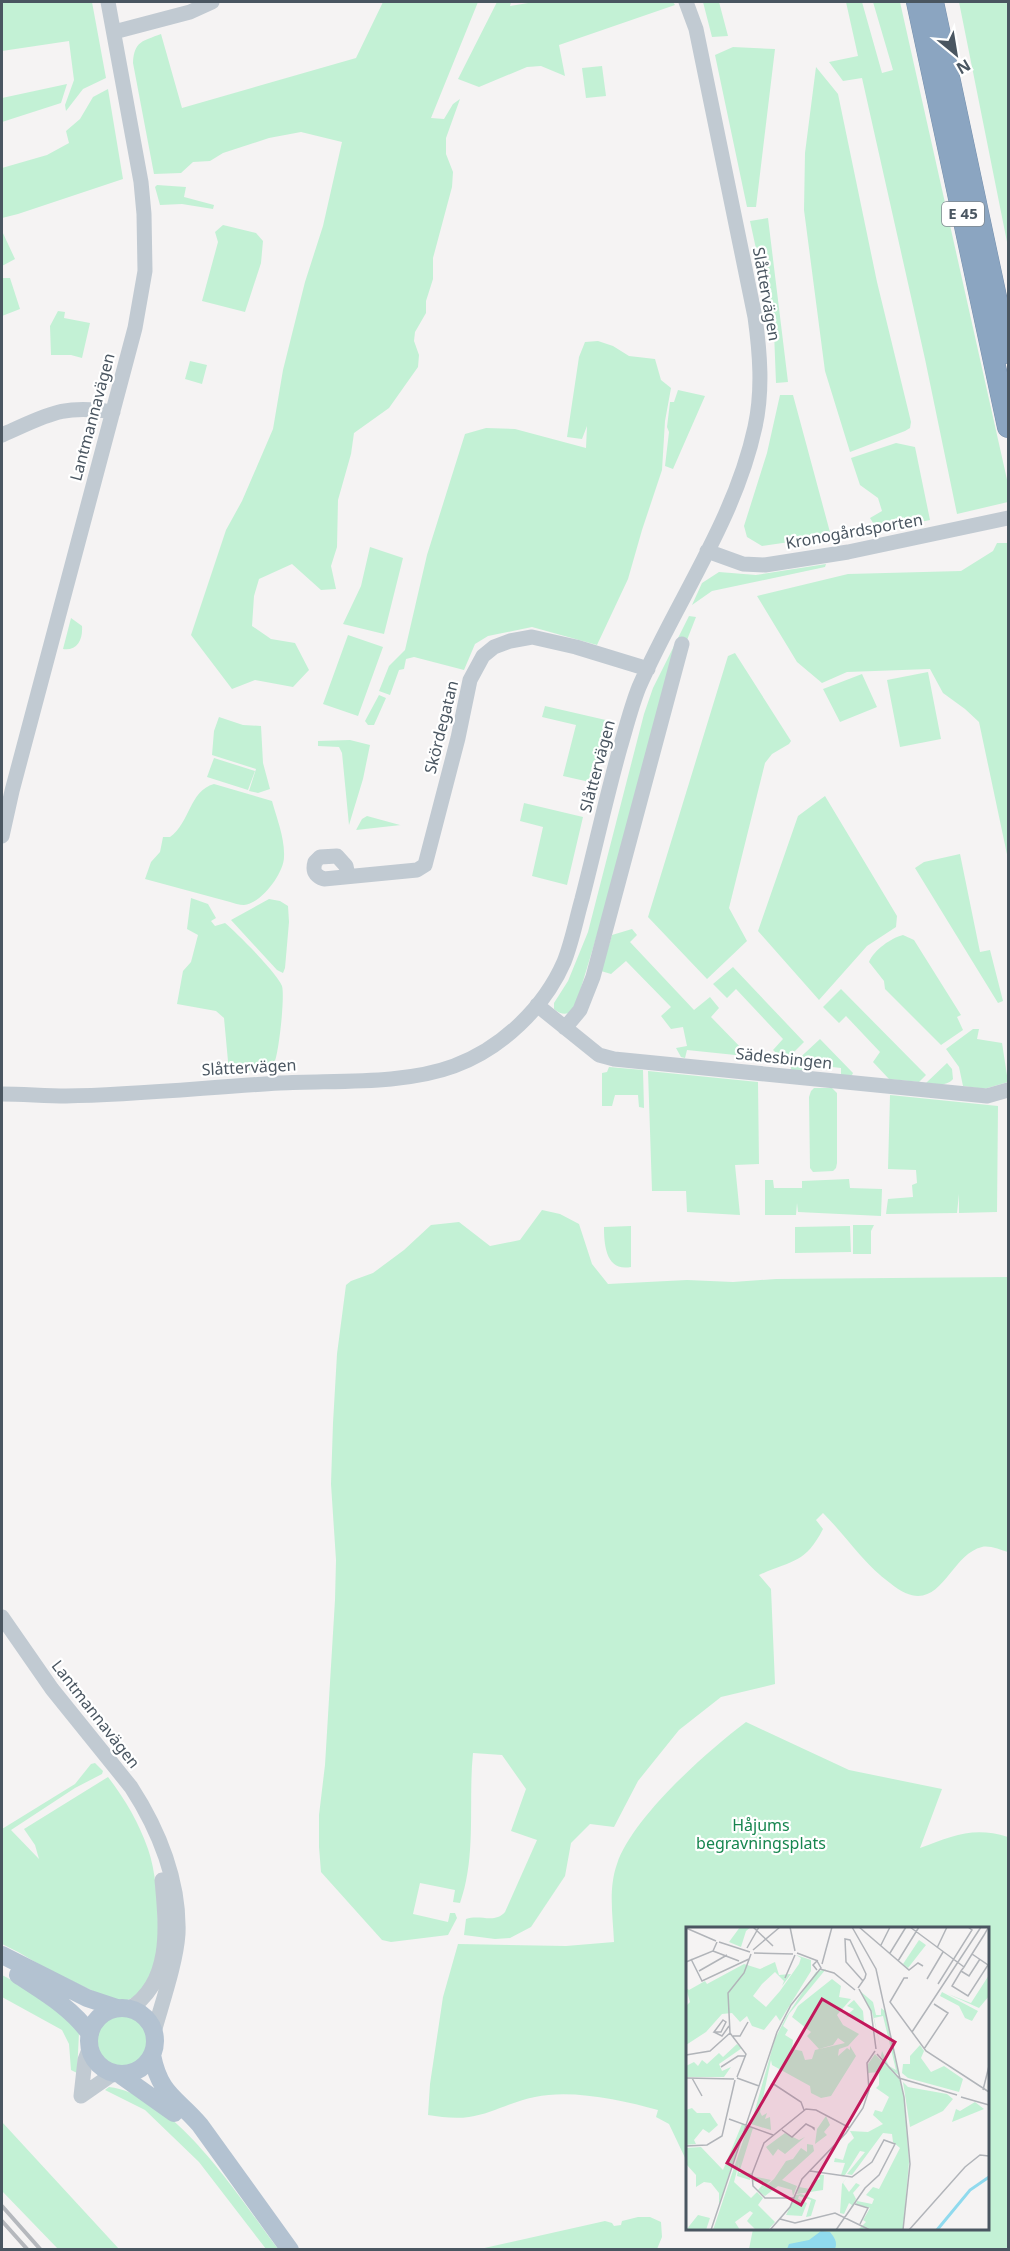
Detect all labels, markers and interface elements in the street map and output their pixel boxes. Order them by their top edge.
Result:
north arrow [926,24,986,84]
text: N [952,54,975,80]
road number: E 45 [942,202,984,226]
street label: Slåttervägen [748,245,786,343]
street label: Lantmannavägen [64,351,120,483]
street label: Kronogårdsporten [784,508,924,554]
street label: Skördegatan [419,678,463,776]
street label: Slåttervägen [574,717,620,815]
street label: Sädesbingen [735,1042,833,1074]
street label: Slåttervägen [201,1054,297,1080]
street label: Lantmannavägen [47,1655,145,1773]
park label: Håjums begravningsplats [696,1814,826,1854]
inset map [686,1927,989,2230]

